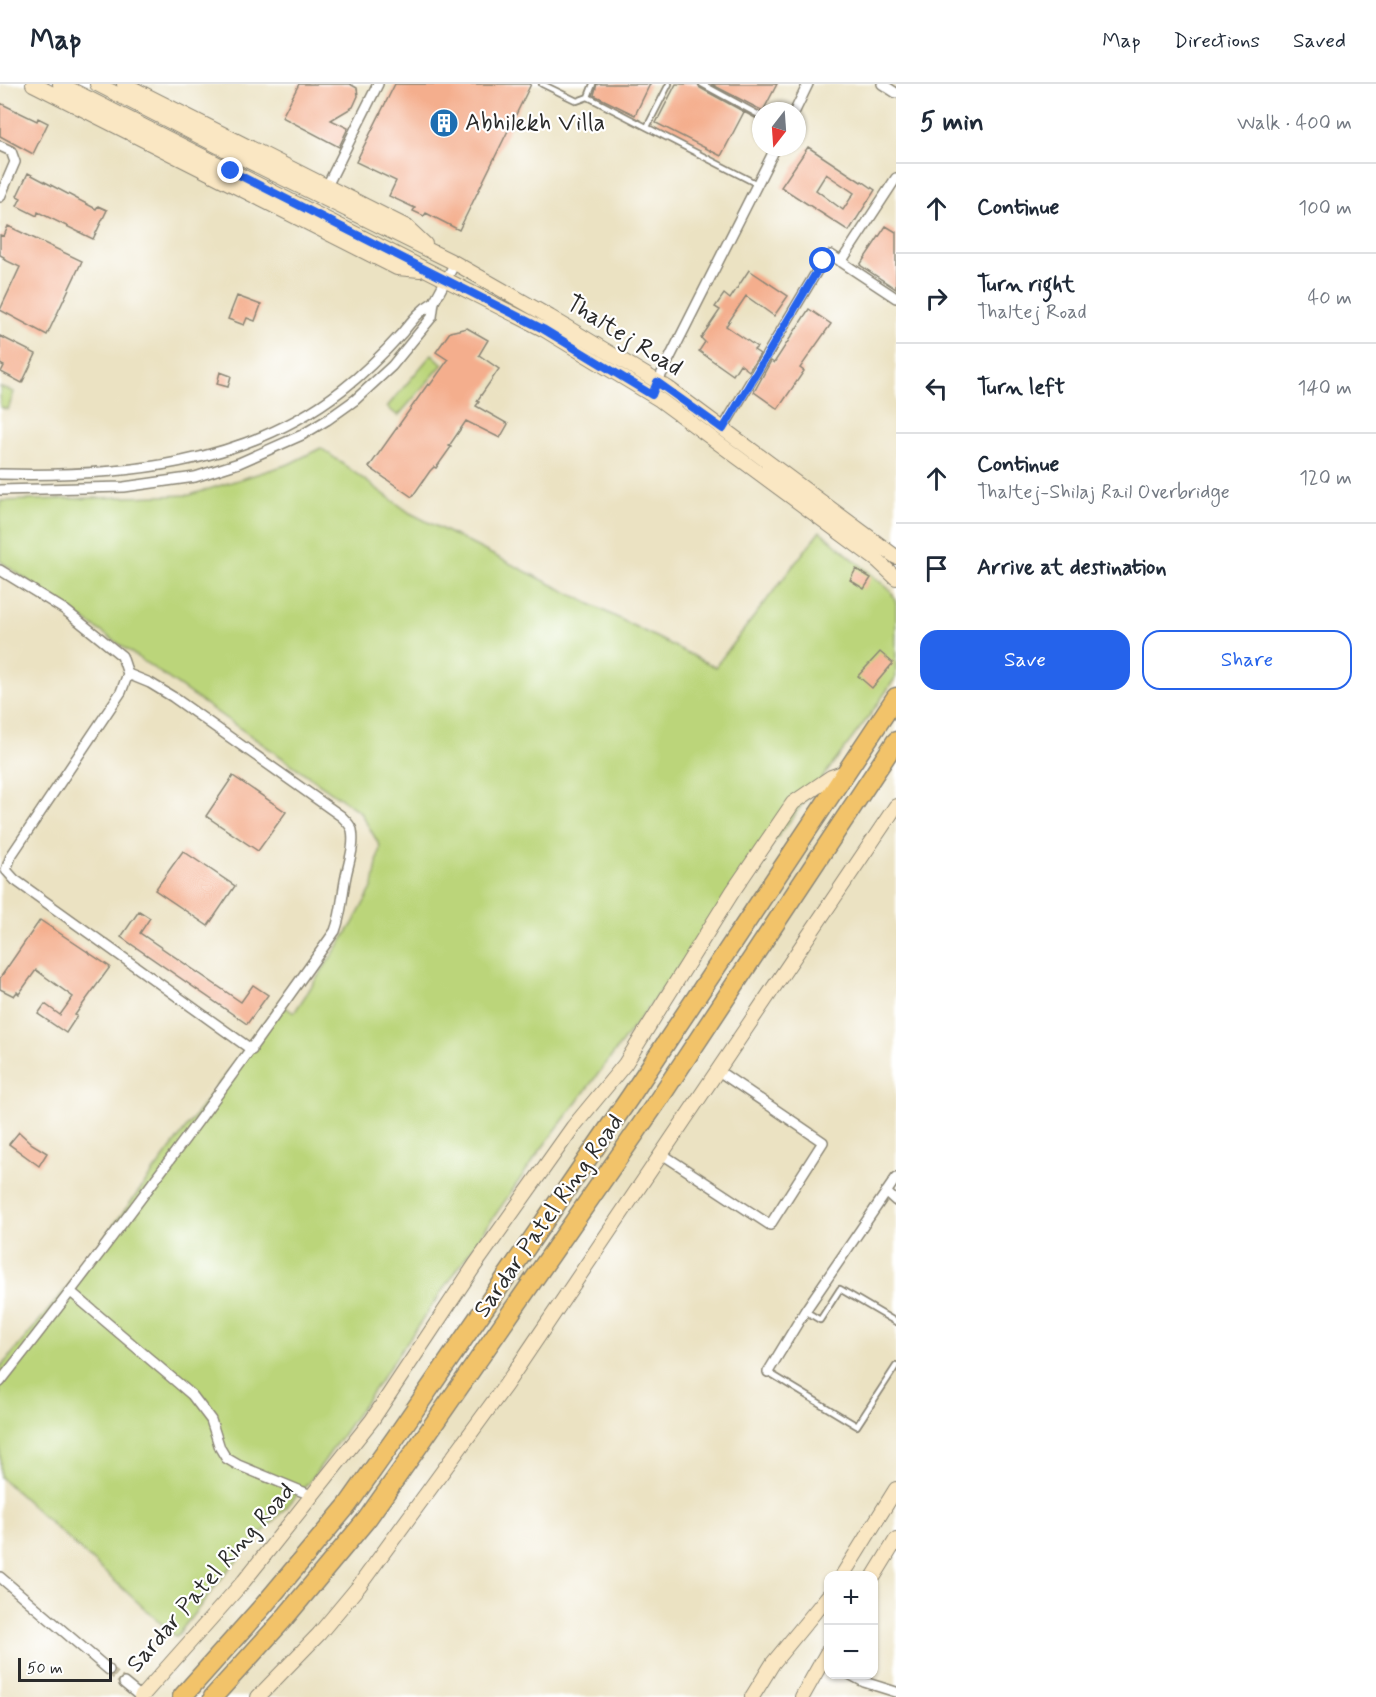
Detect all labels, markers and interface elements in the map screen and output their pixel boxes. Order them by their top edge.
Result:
text: Map [30,23,81,60]
text: Map [1102,27,1141,55]
text: Directions [1174,27,1260,55]
text: Saved [1293,27,1346,55]
north arrow [752,102,806,156]
text: 5 min [920,106,984,140]
building icon: Abhilekh Villa [428,107,460,139]
place label: Abhilekh Villa [465,108,605,139]
text: Walk · 400 m [1237,110,1352,137]
route end [217,157,243,183]
icon: ahead [920,192,953,225]
text: Continue [977,194,1059,222]
text: 100 m [1298,195,1352,222]
route start [809,247,835,273]
text: Turn right [977,271,1075,299]
icon: right [920,282,953,315]
text: 40 m [1308,285,1352,312]
street label: Thaltej Road [560,288,688,384]
text: Thaltej Road [977,299,1087,326]
icon: left [920,372,953,405]
text: Turn left [977,374,1065,402]
text: 140 m [1298,375,1352,402]
text: Continue [977,451,1059,479]
icon: ahead [920,462,953,495]
text: 120 m [1299,465,1352,492]
text: Thaltej-Shilaj Rail Overbridge [977,479,1230,506]
icon: arrive [920,552,953,585]
text: Arrive at destination [977,554,1167,582]
button: Save [920,630,1130,690]
button: Share [1142,630,1352,690]
street label: Sardar Patel Ring Road [467,1108,631,1324]
street label: Sardar Patel Ring Road [120,1477,302,1679]
map controls [824,1571,878,1679]
button: + [824,1571,878,1625]
button: − [824,1625,878,1679]
scale bar [18,1655,112,1682]
text: 50 m [27,1658,63,1679]

